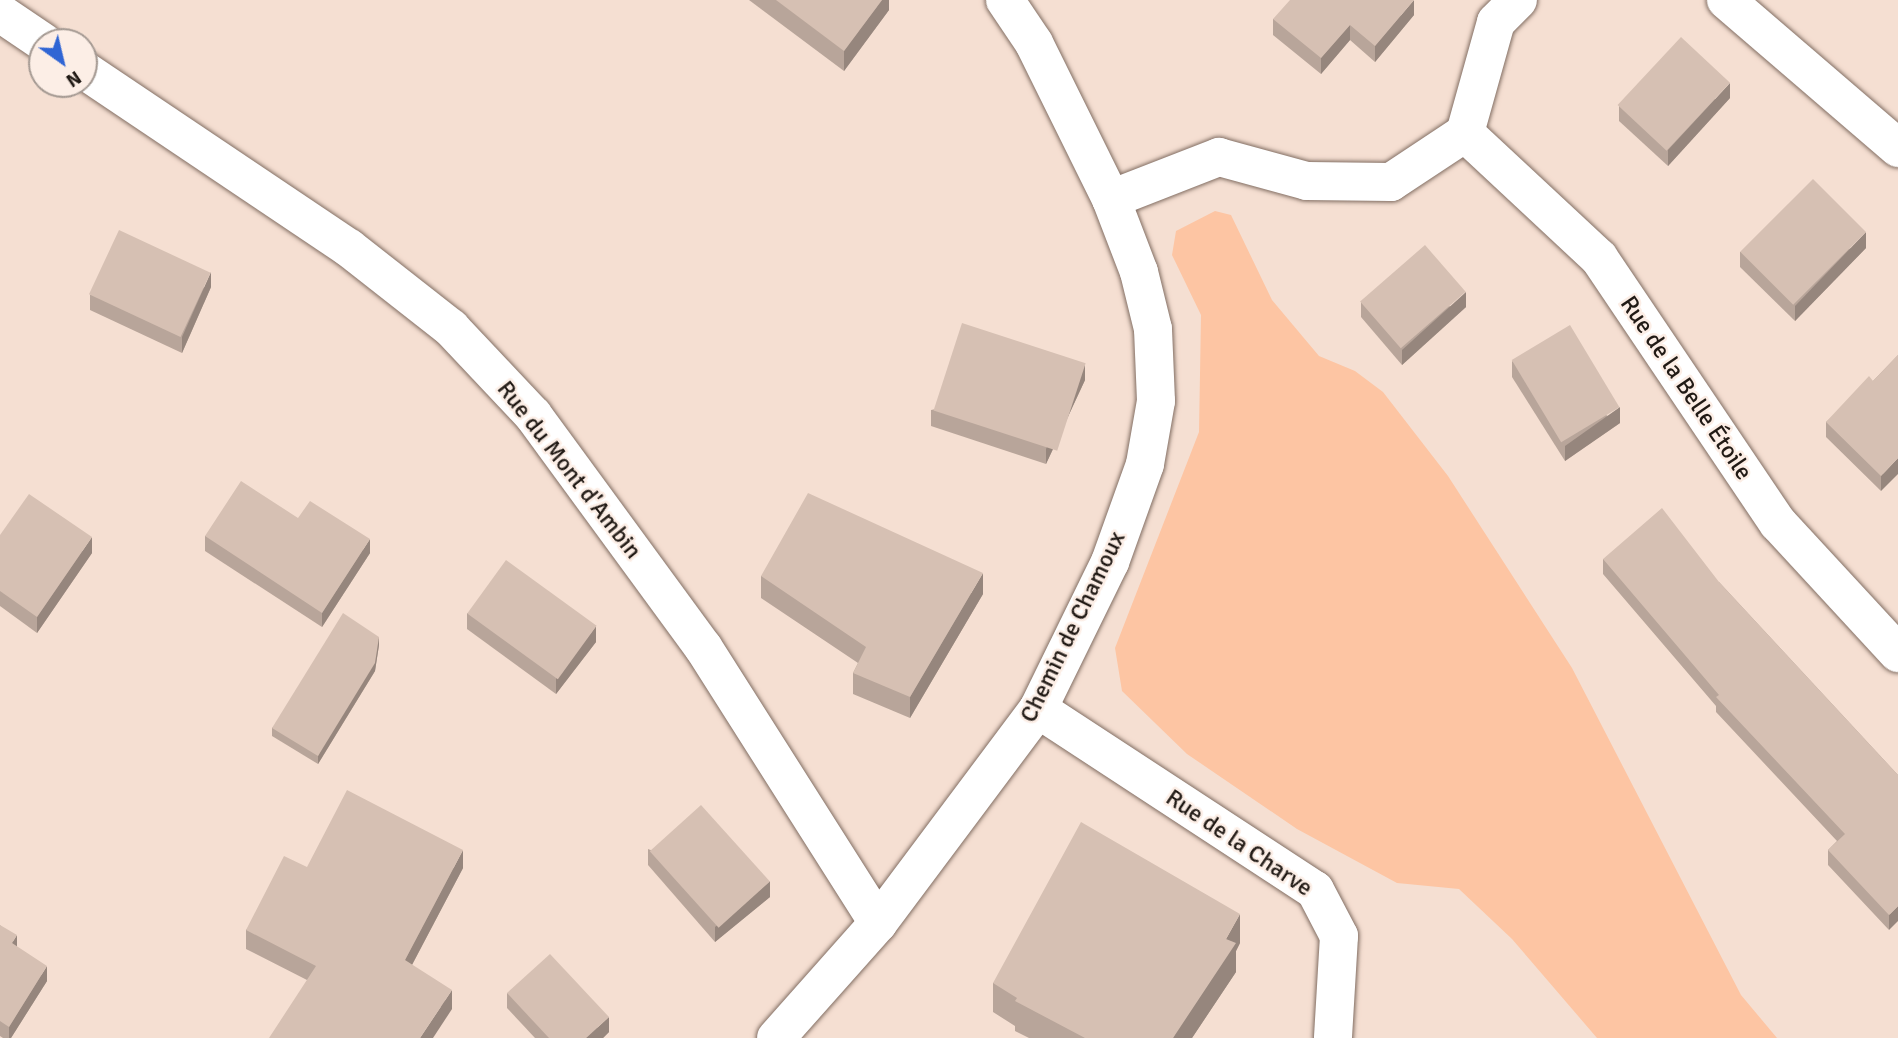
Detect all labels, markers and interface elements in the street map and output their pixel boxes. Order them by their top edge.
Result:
north arrow [28,28,98,98]
text: N [61,65,86,92]
street label: Rue de la Belle Étoile [1614,291,1758,485]
street label: Rue du Mont d'Ambin [491,375,647,565]
street label: Chemin de Chamoux [1014,527,1132,727]
street label: Rue de la Charve [1160,783,1318,903]

